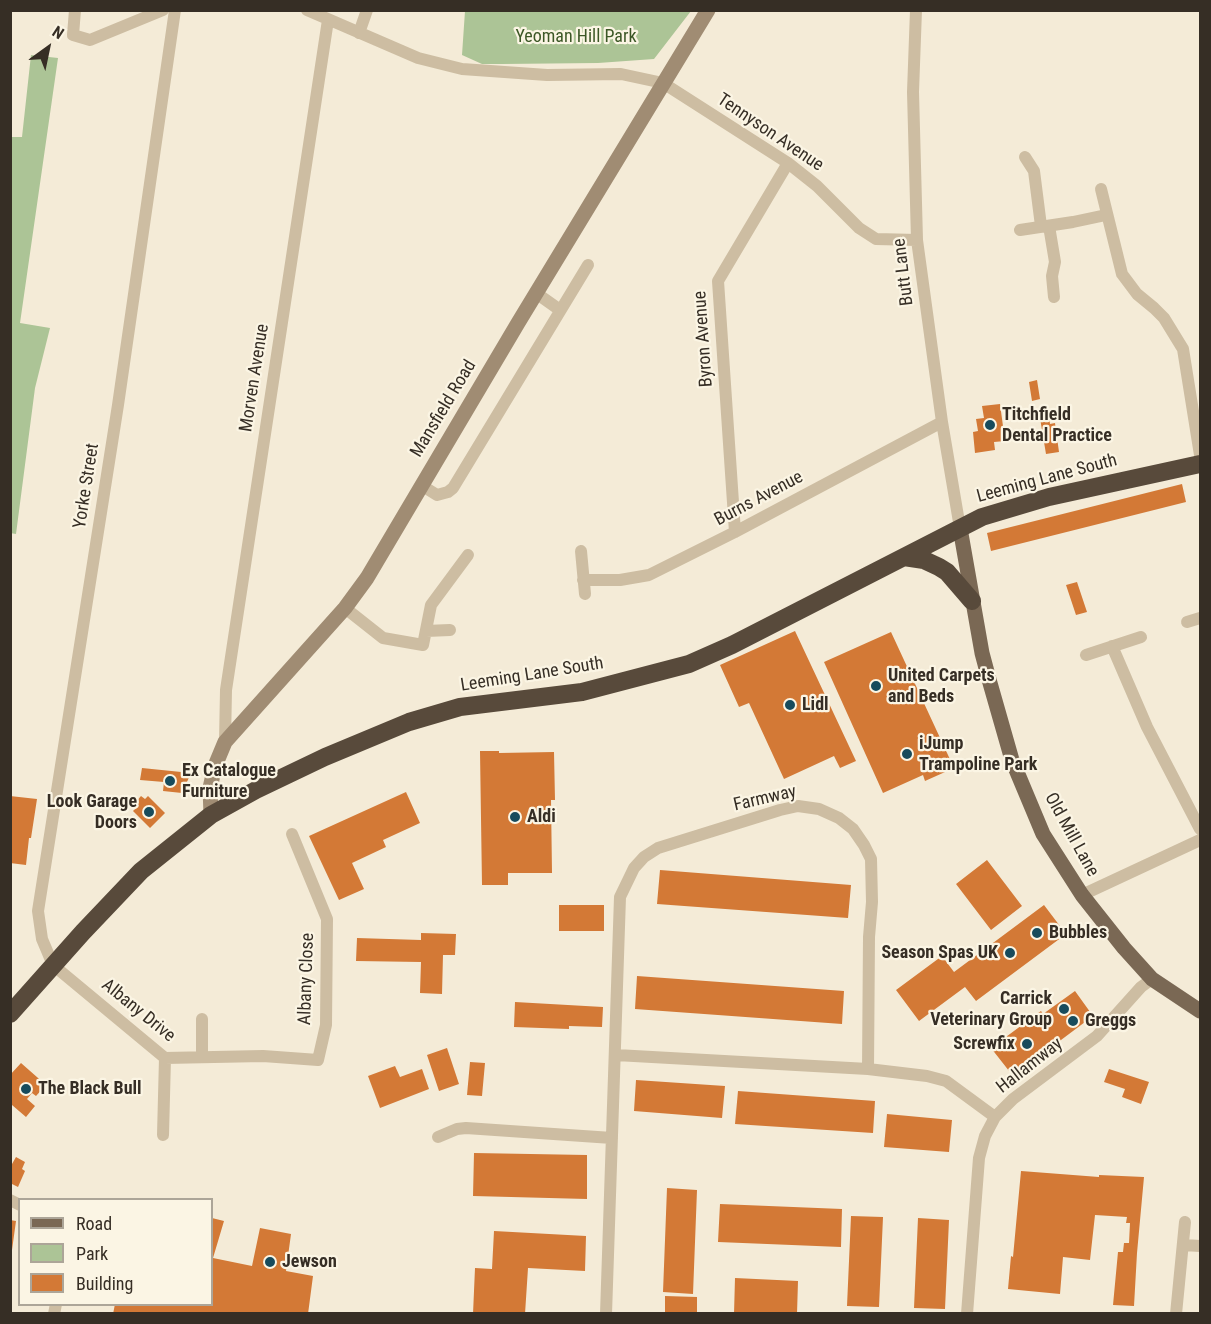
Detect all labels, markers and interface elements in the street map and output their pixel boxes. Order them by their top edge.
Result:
north arrow [18,18,78,78]
text: N [49,22,67,43]
park label: Yeoman Hill Park [515,26,637,48]
street label: Tennyson Avenue [713,89,827,177]
street label: Butt Lane [889,237,919,307]
street label: Byron Avenue [690,290,718,388]
street label: Morven Avenue [236,322,274,434]
street label: Mansfield Road [406,356,482,462]
place label: Titchfield Dental Practice [1002,404,1112,446]
marker: Titchfield Dental Practice [983,418,997,432]
street label: Yorke Street [70,442,104,530]
street label: Leeming Lane South [974,450,1120,508]
street label: Burns Avenue [711,467,807,531]
street label: Leeming Lane South [459,653,605,697]
place label: United Carpets and Beds [888,665,995,708]
marker: United Carpets and Beds [869,679,883,693]
place label: Lidl [802,694,829,716]
marker: Lidl [783,698,797,712]
place label: iJump Trampoline Park [919,733,1037,776]
marker: iJump Trampoline Park [900,747,914,761]
place label: Ex Catalogue Furniture [182,760,276,802]
marker: Ex Catalogue Furniture [163,774,177,788]
street label: Farmway [732,781,798,817]
street label: Old Mill Lane [1039,789,1103,881]
place label: Look Garage Doors [47,791,137,834]
marker: Look Garage Doors [142,805,156,819]
place label: Aldi [527,806,556,828]
marker: Aldi [508,810,522,824]
place label: Bubbles [1049,922,1107,944]
marker: Bubbles [1030,926,1044,940]
street label: Albany Close [295,932,319,1026]
place label: Season Spas UK [881,942,998,964]
marker: Season Spas UK [1003,946,1017,960]
street label: Albany Drive [97,975,179,1047]
place label: Carrick Veterinary Group [930,988,1052,1030]
marker: Carrick Veterinary Group [1057,1002,1071,1016]
place label: Greggs [1085,1010,1136,1032]
marker: Greggs [1066,1014,1080,1028]
place label: Screwfix [953,1033,1015,1055]
street label: Hallamway [993,1034,1067,1098]
marker: Screwfix [1020,1037,1034,1051]
place label: The Black Bull [38,1078,142,1100]
marker: The Black Bull [19,1082,33,1096]
legend [18,1198,213,1306]
text: Road [76,1213,112,1234]
text: Park [76,1243,108,1264]
place label: Jewson [282,1251,337,1273]
marker: Jewson [263,1255,277,1269]
text: Building [76,1273,133,1294]

